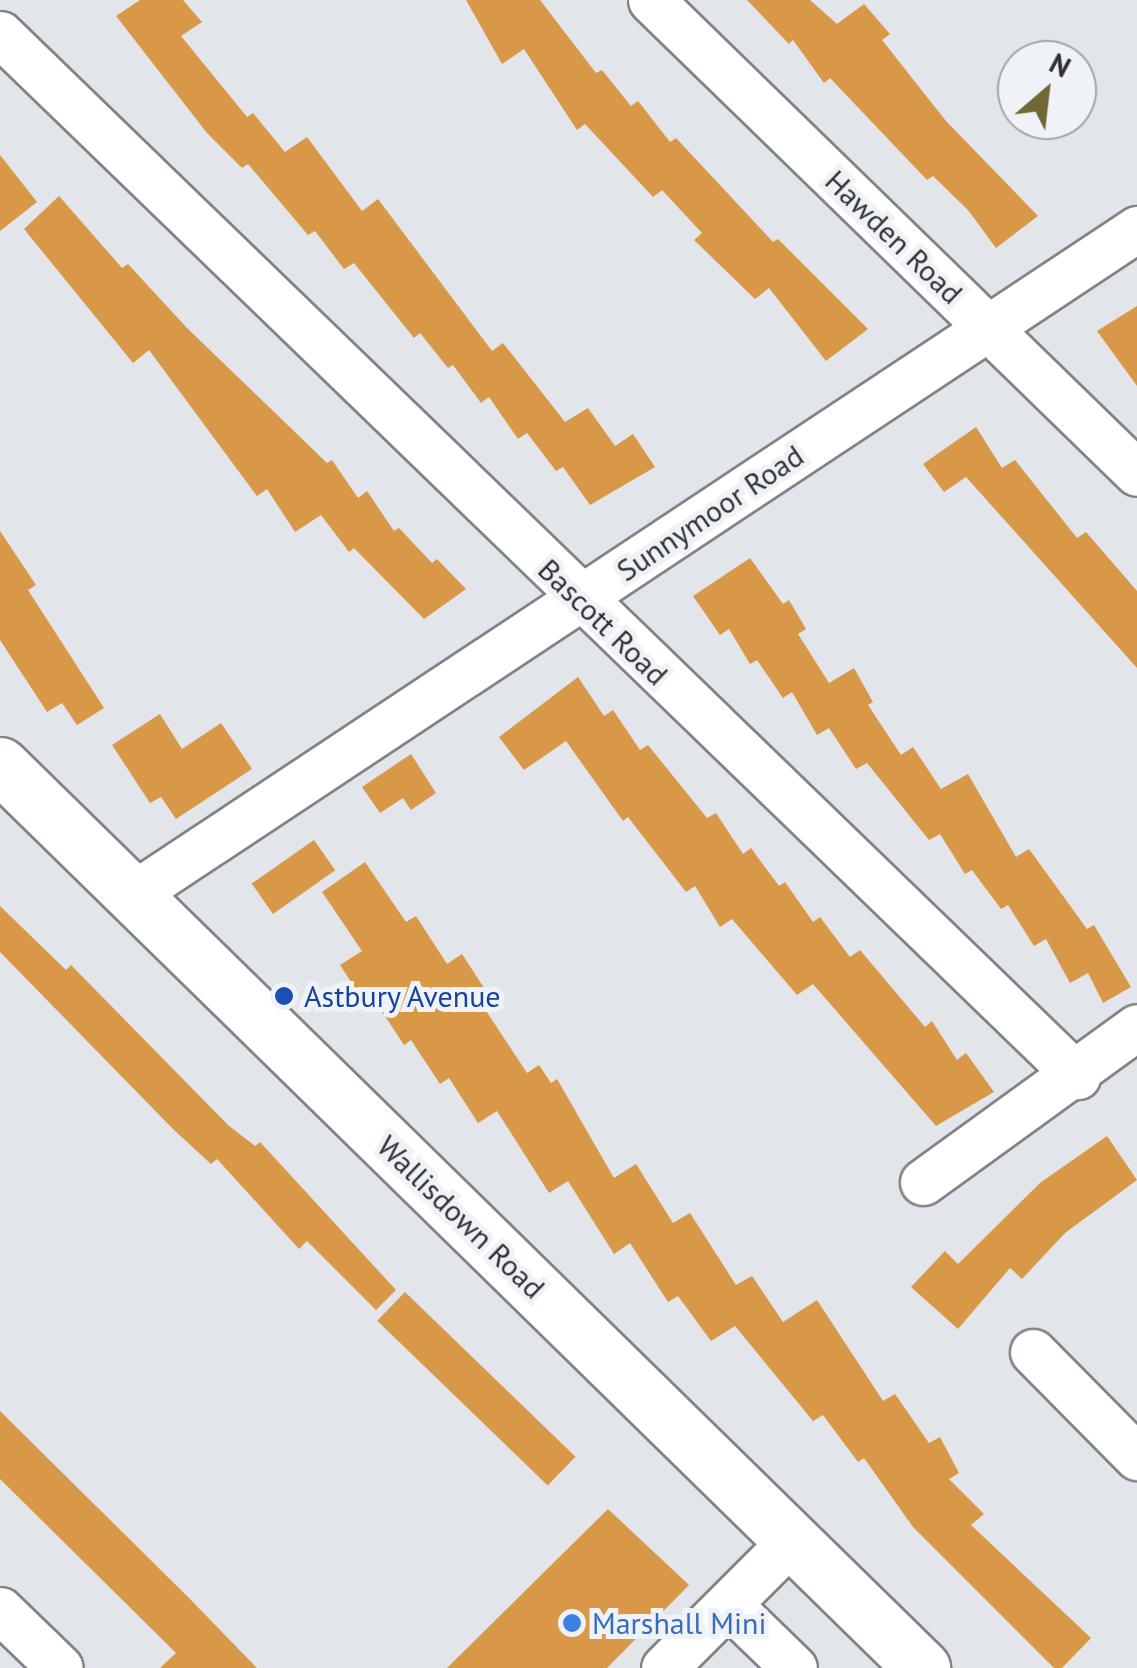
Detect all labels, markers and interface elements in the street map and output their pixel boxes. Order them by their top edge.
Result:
north arrow [997,40,1097,140]
text: N [1044,44,1077,85]
street label: Hawden Road [818,163,970,311]
street label: Sunnymoor Road [610,437,810,589]
street label: Bascott Road [531,551,675,693]
place label: Astbury Avenue [304,978,503,1014]
marker: Astbury Avenue [273,985,295,1007]
street label: Wallisdown Road [370,1128,552,1306]
place label: Marshall Mini [592,1605,766,1641]
marker: Marshall Mini [561,1612,583,1634]

